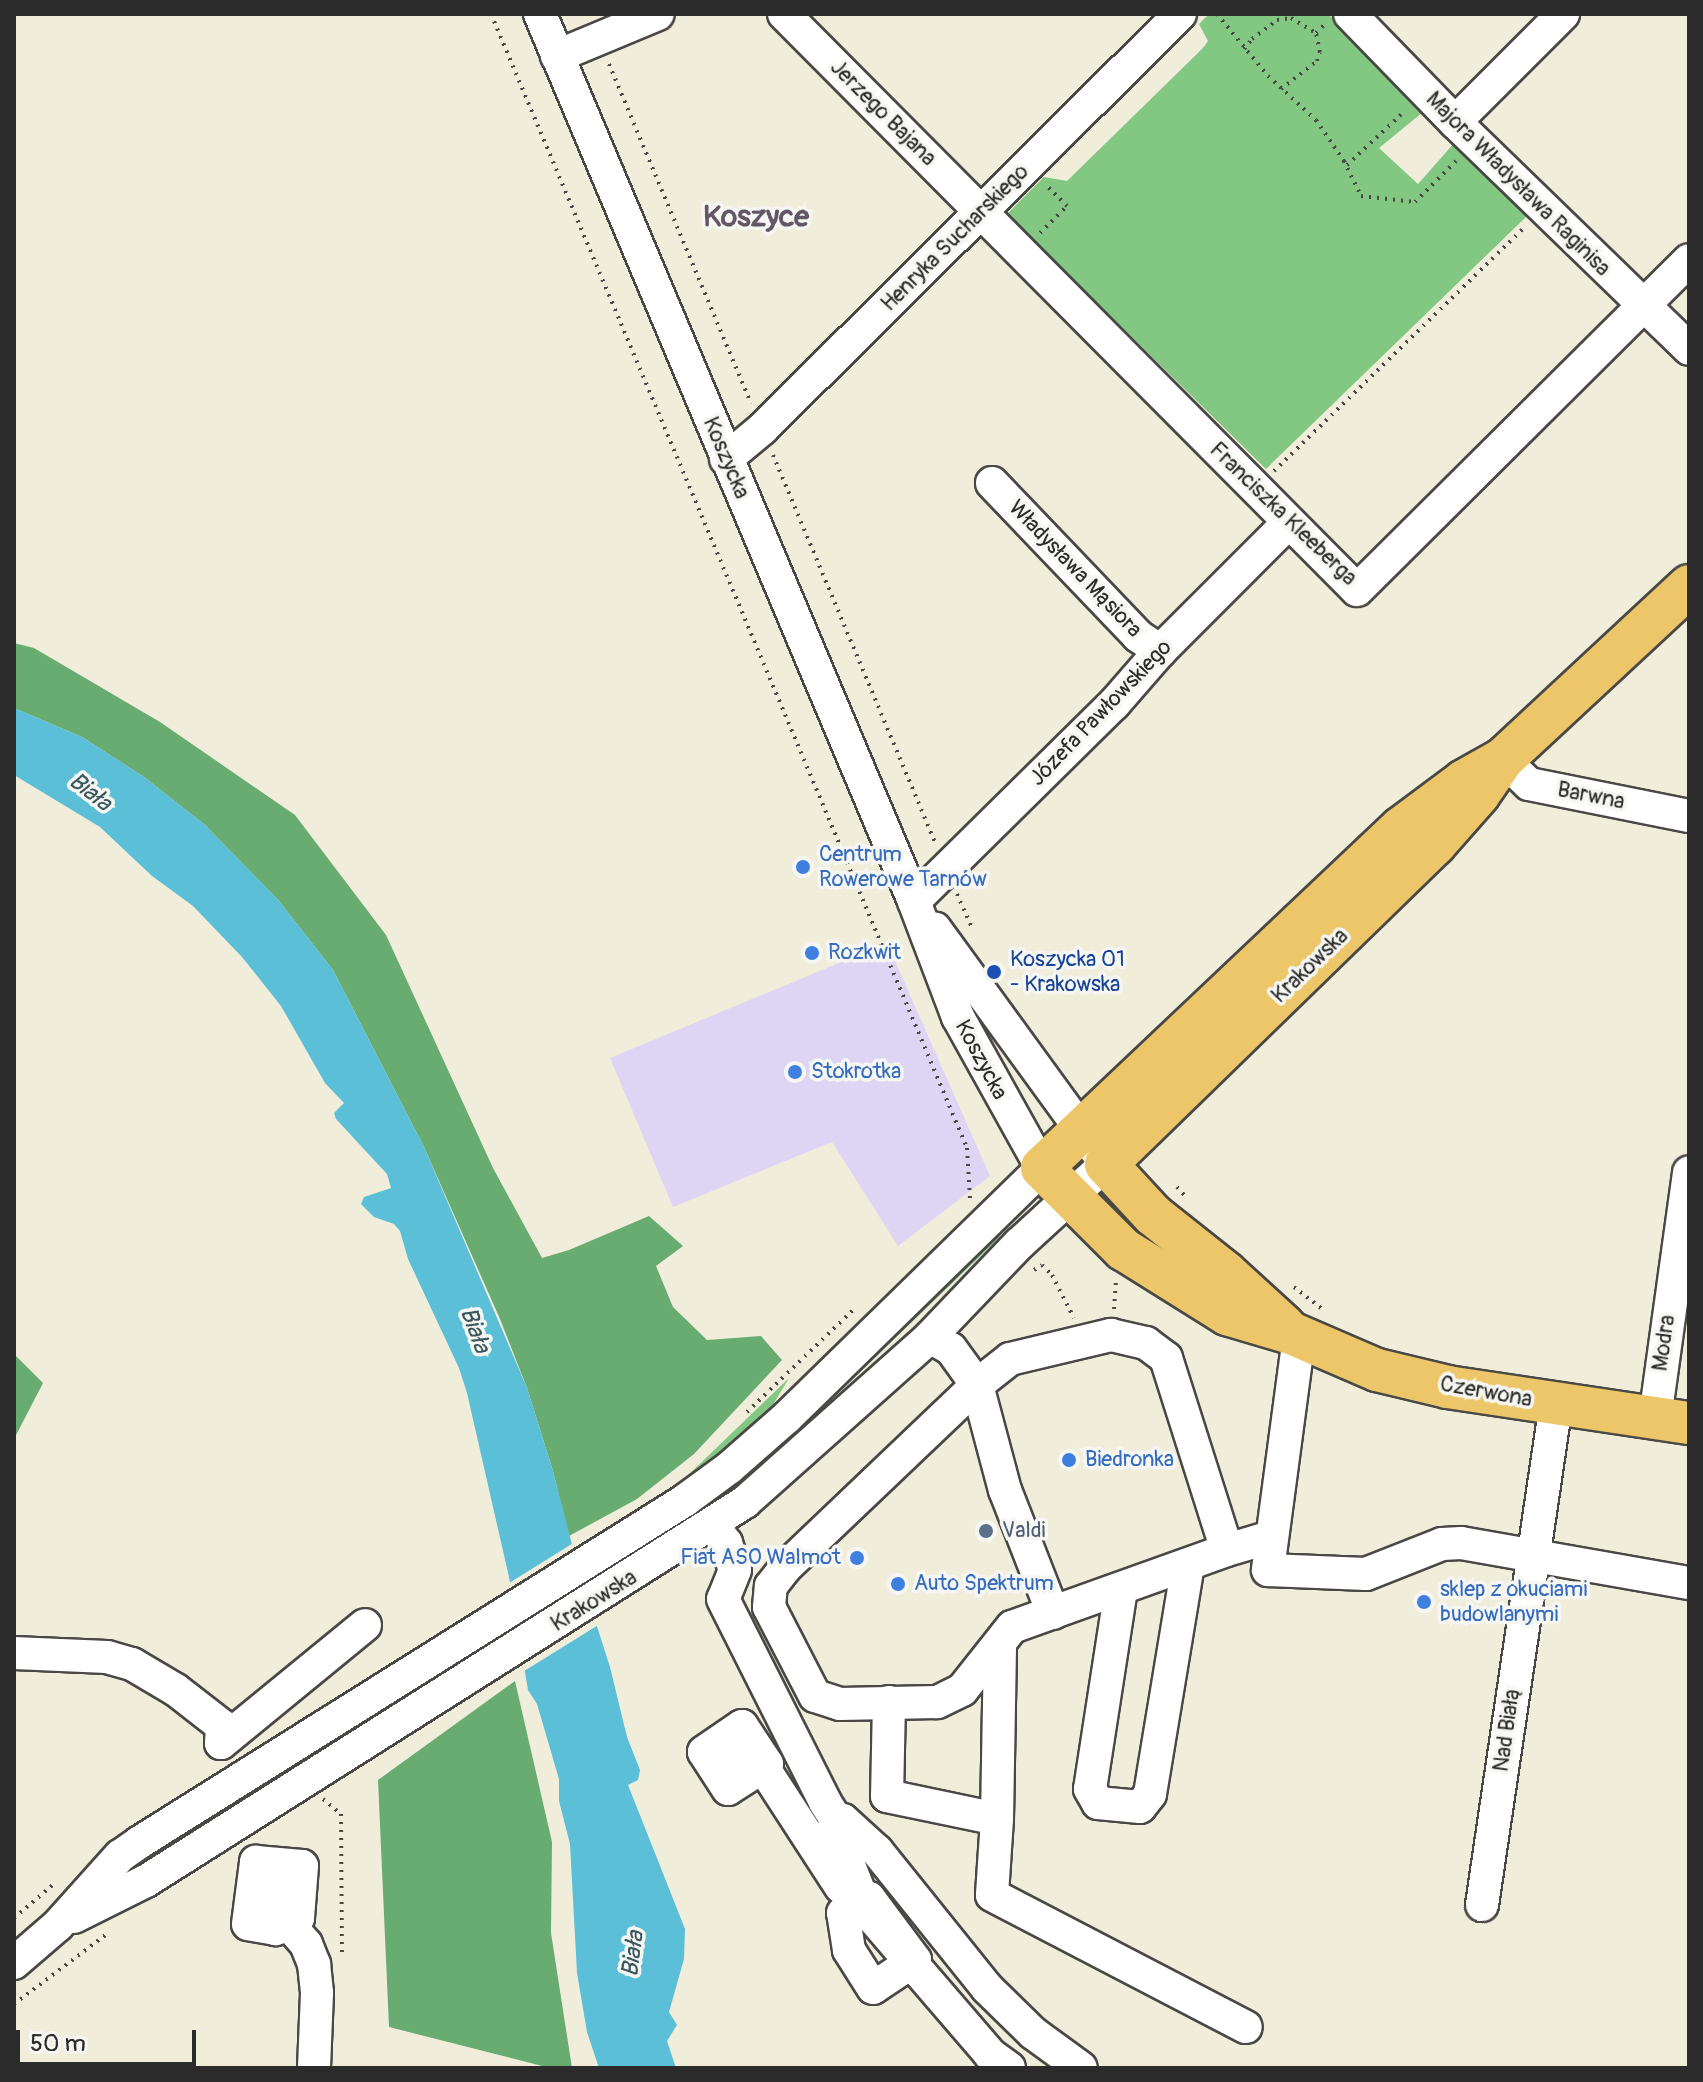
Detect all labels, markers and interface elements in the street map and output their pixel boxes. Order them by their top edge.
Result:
street label: Jerzego Bajana [824,54,942,172]
street label: Majora Władysława Raginisa [1420,86,1616,282]
street label: Henryka Sucharskiego [876,159,1034,317]
district label: Koszyce [703,199,809,235]
street label: Koszycka [697,413,755,503]
street label: Franciszka Kleeberga [1204,437,1362,591]
street label: Władysława Mąsiora [1003,495,1147,643]
street label: Józefa Pawłowskiego [1025,634,1177,792]
water label: Biała [63,766,117,818]
street label: Barwna [1555,777,1627,815]
place label: Centrum Rowerowe Tarnów [819,841,987,892]
marker: Centrum Rowerowe Tarnów [794,858,812,876]
street label: Krakowska [1266,923,1354,1009]
place label: Rozkwit [828,940,901,966]
marker: Rozkwit [803,944,821,962]
place label: Koszycka 01 - Krakowska [1010,946,1125,998]
marker: Koszycka 01 - Krakowska [985,963,1003,981]
street label: Koszycka [949,1016,1013,1104]
place label: Stokrotka [811,1059,901,1085]
marker: Stokrotka [786,1063,804,1081]
water label: Biała [454,1303,496,1357]
street label: Modra [1647,1313,1681,1373]
street label: Czerwona [1438,1371,1534,1413]
place label: Biedronka [1085,1447,1174,1473]
marker: Biedronka [1060,1451,1078,1469]
place label: Valdi [1002,1518,1045,1544]
marker: Valdi [977,1522,995,1540]
place label: Fiat ASO Walmot [680,1545,841,1571]
marker: Fiat ASO Walmot [848,1549,866,1567]
street label: Krakowska [546,1564,642,1638]
place label: Auto Spektrum [914,1571,1054,1597]
marker: Auto Spektrum [889,1575,907,1593]
place label: sklep z okuciami budowlanymi [1440,1576,1587,1628]
marker: sklep z okuciami budowlanymi [1415,1593,1433,1611]
street label: Nad Białą [1488,1687,1526,1773]
water label: Biała [616,1929,650,1979]
scale bar [20,2014,200,2064]
text: 50 m [30,2029,86,2058]

